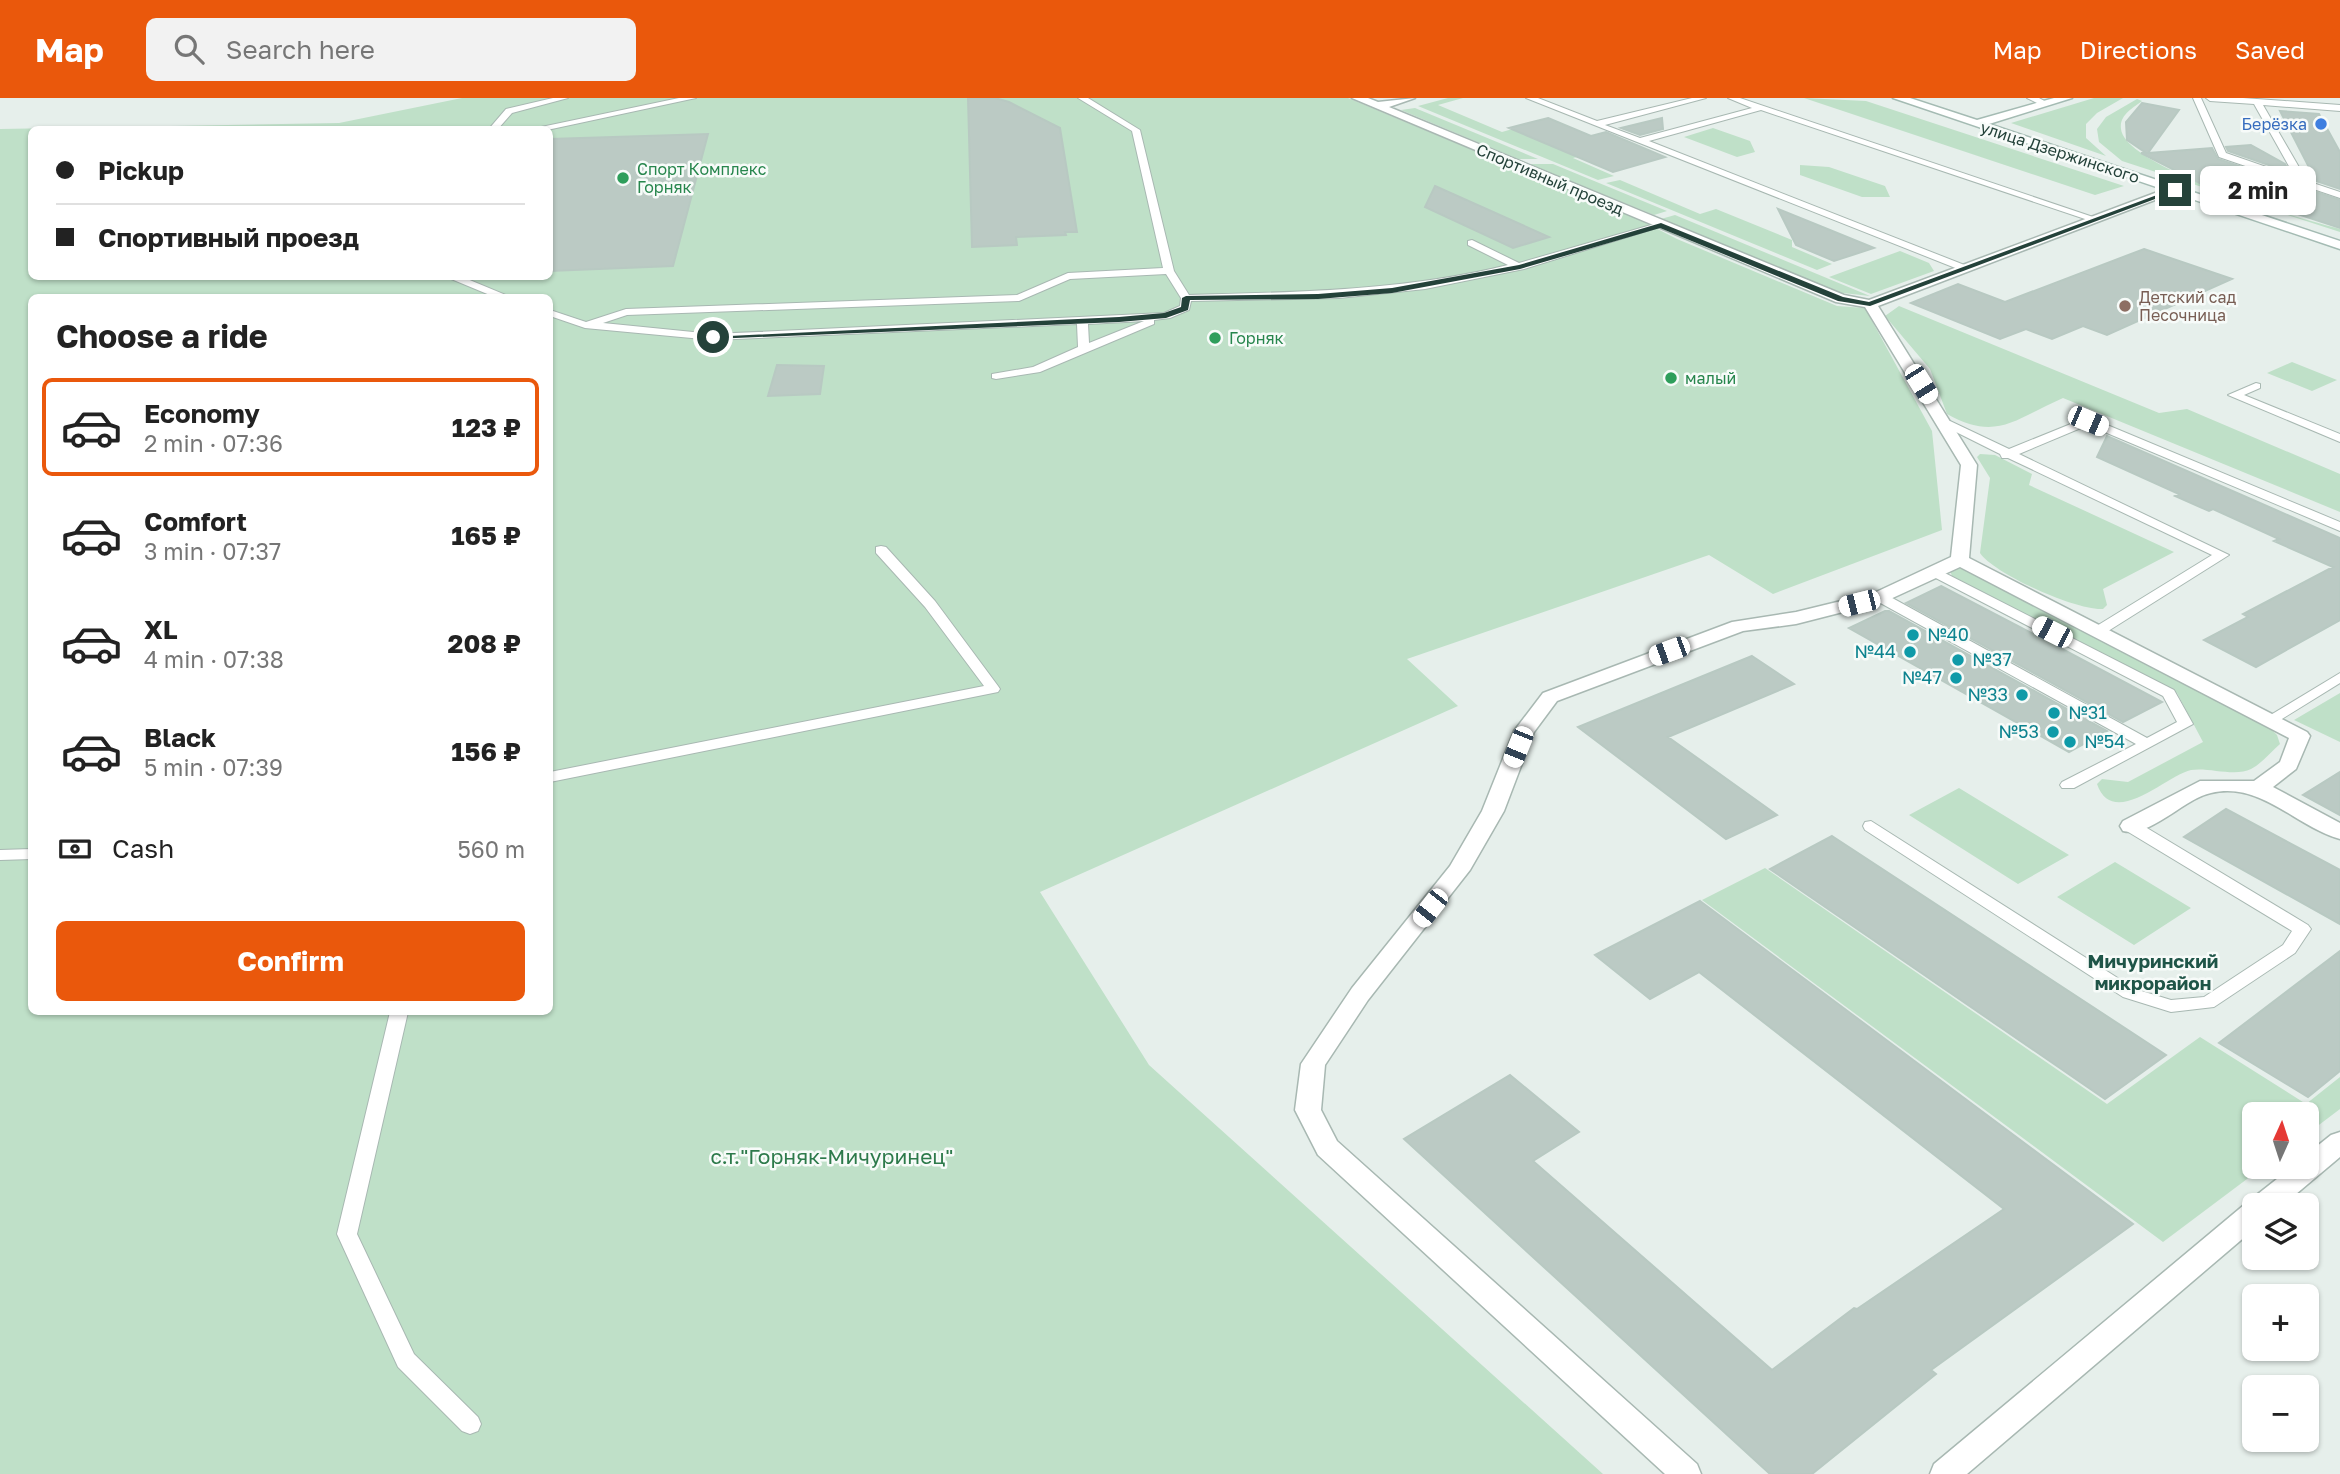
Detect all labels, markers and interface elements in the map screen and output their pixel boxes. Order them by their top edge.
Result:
search box [146,18,636,81]
text: Map [35,30,104,69]
icon: search [170,30,208,68]
text: Search here [226,34,375,65]
text: Map [1993,35,2042,64]
text: Directions [2080,35,2197,64]
text: Saved [2235,35,2305,64]
place label: Берёзка [2241,114,2307,134]
marker: Берёзка [2313,116,2329,132]
street label: улица Дзержинского [1978,117,2142,187]
street label: Спортивный проезд [1473,139,1627,219]
text: Pickup [98,155,184,186]
place label: Спорт Комплекс Горняк [637,159,767,197]
callout: 2 min [2200,166,2315,214]
marker: Спорт Комплекс Горняк [615,170,631,186]
route end [2159,174,2191,206]
text: 2 min [2228,176,2288,204]
text: Спортивный проезд [98,222,359,253]
place label: Детский сад Песочница [2139,287,2237,325]
marker: Детский сад Песочница [2117,298,2133,314]
text: Choose a ride [56,317,268,355]
route start [697,321,729,353]
place label: Горняк [1229,328,1284,348]
marker: Горняк [1207,330,1223,346]
car [1901,361,1942,407]
place label: малый [1685,368,1736,388]
marker: малый [1663,370,1679,386]
icon: car [60,396,123,459]
text: Economy [144,398,260,429]
car [2065,403,2112,439]
text: 123 ₽ [452,412,521,443]
text: 2 min · 07:36 [144,429,283,457]
icon: car [60,504,123,567]
text: Comfort [144,506,247,537]
text: 165 ₽ [451,520,521,551]
text: 3 min · 07:37 [144,537,281,565]
car [1837,588,1882,618]
icon: car [60,612,123,675]
car [2029,613,2076,651]
text: XL [144,614,178,645]
place label: №40 [1927,623,1969,645]
marker: №40 [1905,627,1921,643]
text: 208 ₽ [448,628,521,659]
car [1646,634,1693,668]
place label: №44 [1854,640,1896,662]
marker: №44 [1902,644,1918,660]
text: 4 min · 07:38 [144,645,284,673]
place label: №37 [1972,648,2012,670]
marker: №37 [1950,652,1966,668]
place label: №47 [1902,666,1942,688]
marker: №47 [1948,670,1964,686]
place label: №33 [1967,683,2008,705]
marker: №33 [2014,687,2030,703]
place label: №31 [2068,701,2107,723]
marker: №31 [2046,705,2062,721]
icon: car [60,720,123,783]
place label: №53 [1998,720,2039,742]
text: Black [144,722,216,753]
car [1501,724,1536,770]
marker: №53 [2045,724,2061,740]
place label: №54 [2084,730,2125,752]
marker: №54 [2062,734,2078,750]
text: 156 ₽ [451,736,521,767]
text: 5 min · 07:39 [144,753,283,781]
icon: cash [56,830,94,868]
text: Cash [112,833,174,864]
text: 560 m [457,835,525,863]
car [1409,885,1452,931]
button: Confirm [56,921,525,1001]
district label: Мичуринский микрорайон [2088,949,2218,994]
north arrow [2242,1102,2319,1180]
map controls [2242,1102,2319,1452]
park label: с.т."Горняк-Мичуринец" [710,1143,954,1169]
button: layers [2242,1193,2319,1270]
button: + [2242,1284,2319,1361]
button: − [2242,1375,2319,1452]

